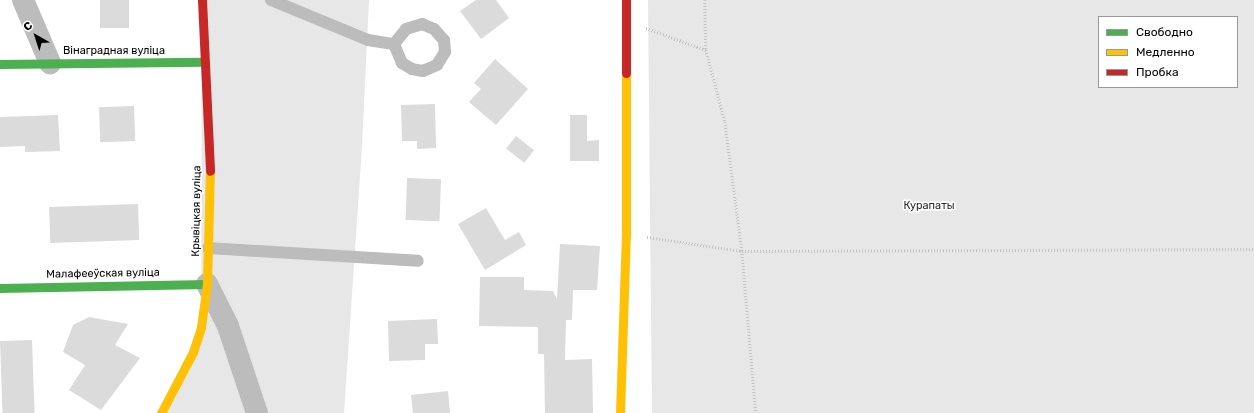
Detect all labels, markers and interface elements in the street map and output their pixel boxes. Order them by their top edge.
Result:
north arrow [16,16,56,56]
legend [1098,16,1238,88]
text: С [21,19,35,34]
text: Свободно [1136,25,1193,39]
street label: Вінаградная вуліца [63,44,165,58]
text: Медленно [1136,45,1195,59]
text: Пробка [1136,65,1179,79]
street label: Крывіцкая вуліца [190,165,204,257]
park label: Курапаты [903,199,955,213]
street label: Малафееўская вуліца [46,266,160,282]

